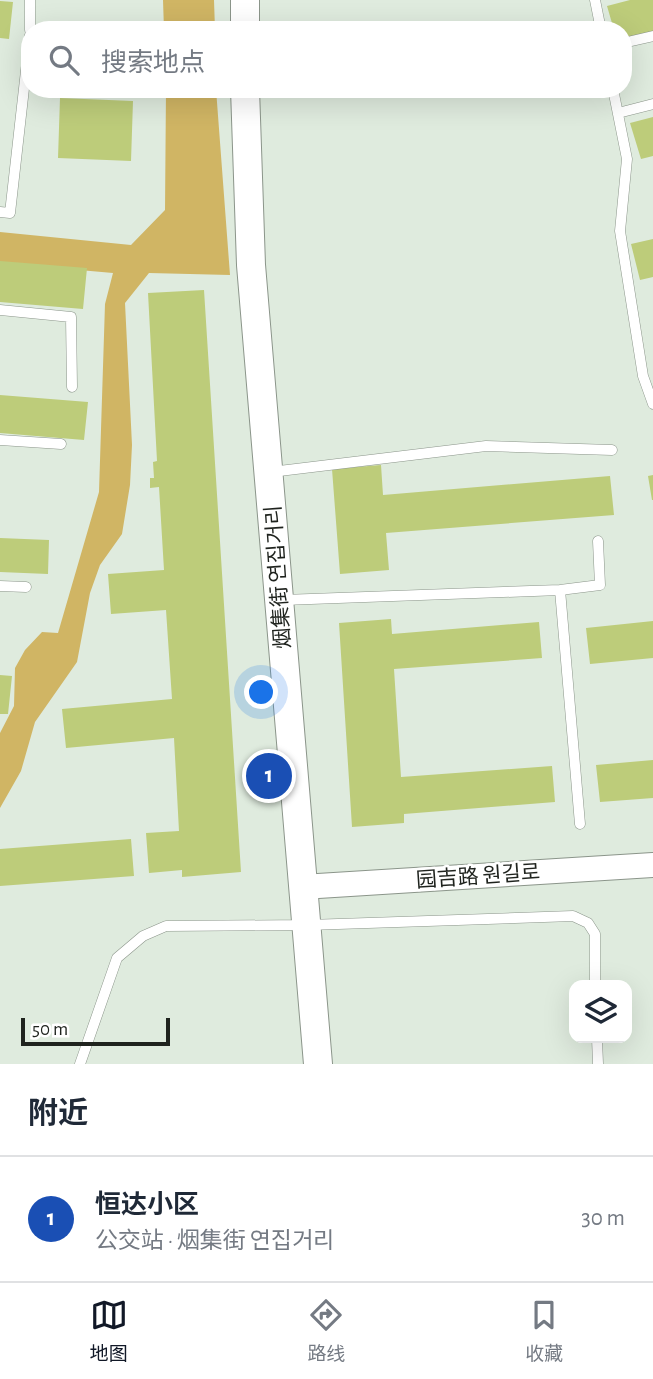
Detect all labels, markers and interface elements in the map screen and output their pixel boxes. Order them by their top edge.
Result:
search box [21,21,632,98]
icon: search [45,41,83,79]
text: 搜索地点 [101,50,205,76]
street label: 烟集街 연집거리 [262,505,294,649]
your location [244,675,278,709]
pin: 1 [246,750,292,802]
street label: 园吉路 원길로 [415,861,541,891]
map controls [569,980,632,1043]
button: layers [569,980,632,1043]
scale bar [21,1015,170,1047]
text: 50 m [32,1020,68,1039]
text: 附近 [28,1099,88,1129]
text: 恒达小区 [95,1192,199,1218]
text: 1 [47,1207,55,1230]
text: 30 m [581,1207,625,1230]
text: 公交站 · 烟集街 연집거리 [95,1230,334,1253]
tab: 地图 [90,1296,128,1366]
tab: 路线 [307,1296,345,1366]
tab: 收藏 [525,1296,563,1366]

